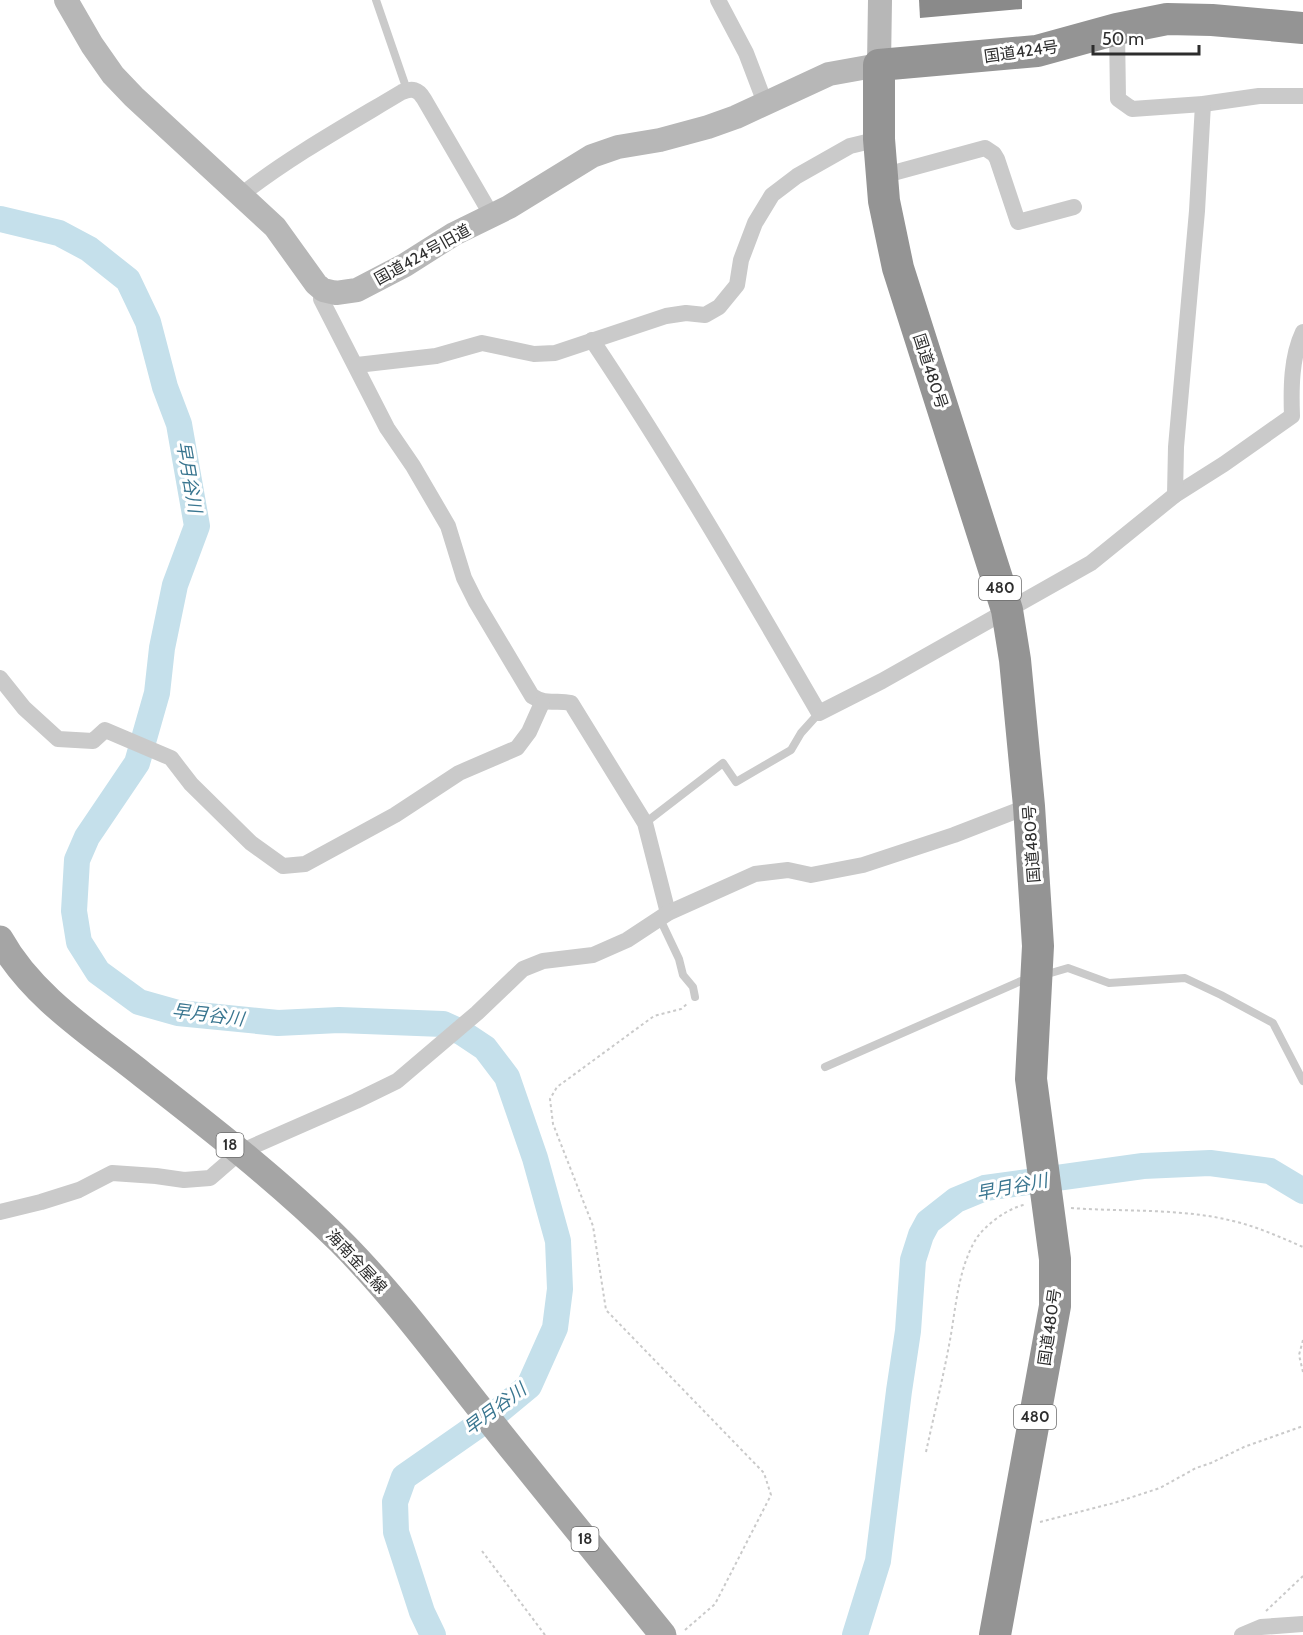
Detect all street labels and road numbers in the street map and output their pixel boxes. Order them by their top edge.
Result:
street label: 国道424号 [983,37,1059,66]
street label: 国道424号旧道 [371,220,474,289]
street label: 国道480号 [909,331,952,411]
road number: 480 [979,576,1021,600]
street label: 国道480号 [1019,804,1044,884]
road number: 18 [216,1133,244,1157]
street label: 海南金屋線 [322,1226,391,1297]
street label: 国道480号 [1035,1287,1064,1367]
road number: 480 [1014,1405,1056,1429]
road number: 18 [572,1527,598,1551]

